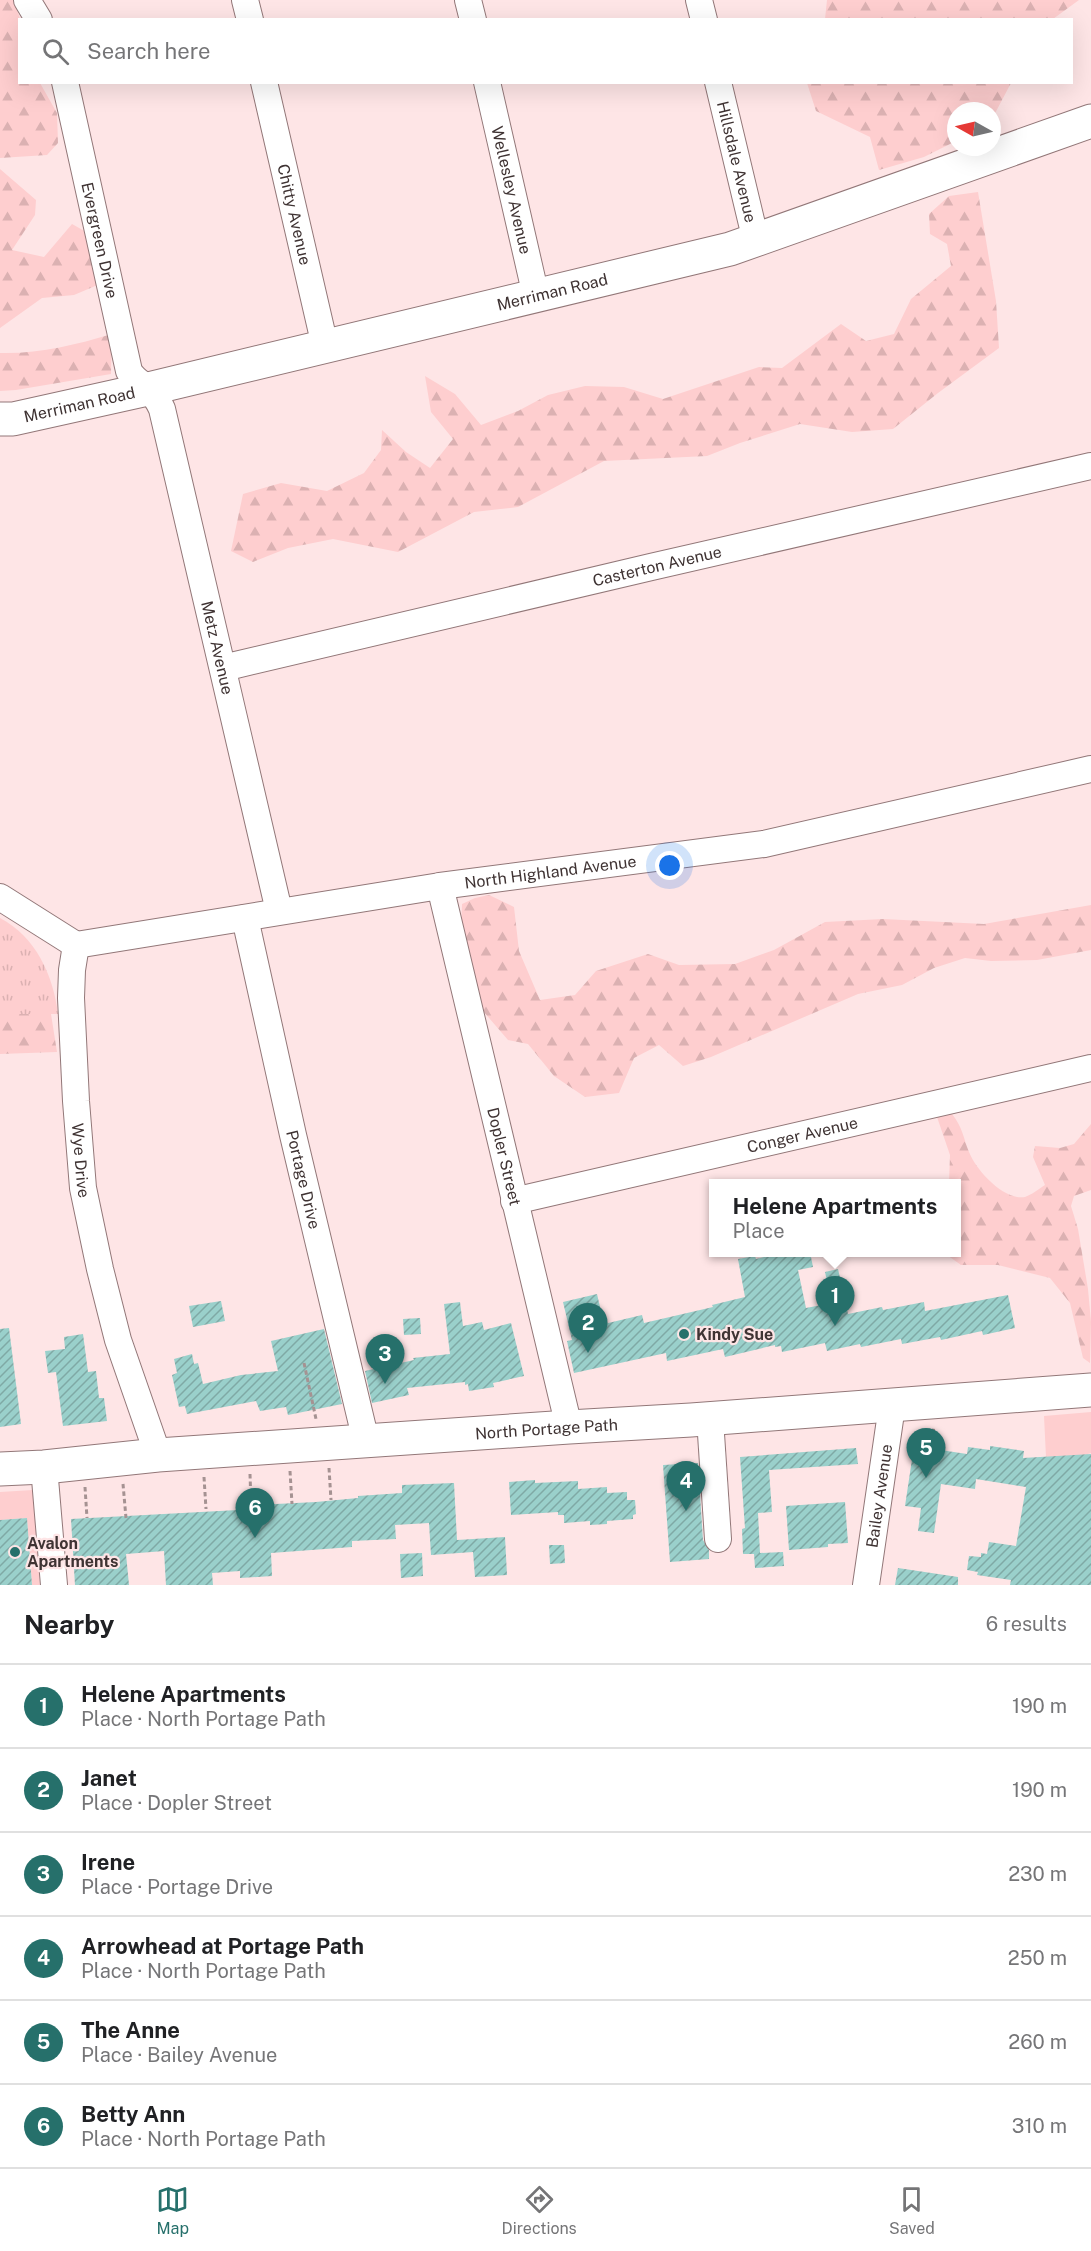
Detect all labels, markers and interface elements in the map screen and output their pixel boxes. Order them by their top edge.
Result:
search box [18,18,1073,84]
icon: search [39,35,72,68]
text: Search here [87,38,211,64]
street label: Hillsdale Avenue [713,99,760,225]
north arrow [947,102,1001,156]
street label: Wellesley Avenue [487,125,535,256]
street label: Chitty Avenue [273,162,315,267]
street label: Evergreen Drive [77,180,122,300]
street label: Merriman Road [495,270,610,315]
street label: Merriman Road [22,383,137,426]
street label: Casterton Avenue [591,542,724,590]
street label: Metz Avenue [197,599,237,696]
your location [655,851,684,880]
street label: North Highland Avenue [463,852,637,893]
street label: Dopler Street [483,1106,525,1207]
street label: Conger Avenue [745,1113,860,1157]
street label: Wye Drive [68,1122,94,1200]
street label: Portage Drive [282,1128,324,1231]
popup [709,1179,961,1257]
text: Helene Apartments [733,1193,937,1219]
text: Place [733,1219,785,1243]
pin: 1 [816,1276,854,1326]
pin: 2 [568,1304,608,1353]
place label: Kindy Sue [696,1325,773,1344]
marker: Kindy Sue [677,1327,691,1341]
pin: 3 [366,1334,404,1384]
street label: North Portage Path [474,1415,618,1443]
pin: 5 [906,1428,946,1478]
street label: Bailey Avenue [863,1443,896,1549]
pin: 4 [666,1462,706,1511]
pin: 6 [236,1488,274,1538]
place label: Avalon Apartments [27,1534,118,1571]
marker: Avalon Apartments [8,1545,22,1559]
text: Nearby [24,1609,114,1640]
text: 6 results [986,1612,1067,1636]
text: Helene Apartments [81,1681,286,1707]
text: 1 [39,1694,48,1718]
text: 190 m [1012,1694,1067,1718]
text: Place · North Portage Path [81,1707,326,1731]
text: Janet [81,1765,137,1791]
text: 2 [37,1778,50,1802]
text: 190 m [1012,1778,1067,1802]
text: Place · Dopler Street [81,1791,272,1815]
text: Irene [81,1849,135,1875]
text: 3 [37,1862,50,1886]
text: 230 m [1008,1862,1067,1886]
text: Place · Portage Drive [81,1875,273,1899]
text: Arrowhead at Portage Path [81,1933,364,1959]
text: 4 [37,1946,50,1970]
text: 250 m [1008,1946,1067,1970]
text: Place · North Portage Path [81,1959,326,1983]
text: The Anne [81,2017,180,2043]
text: 5 [37,2030,50,2054]
text: 260 m [1008,2030,1067,2054]
text: Place · Bailey Avenue [81,2043,277,2067]
text: Betty Ann [81,2101,185,2127]
text: 6 [37,2114,50,2138]
text: 310 m [1012,2114,1067,2138]
text: Place · North Portage Path [81,2127,326,2151]
tab: Map [156,2183,189,2238]
tab: Directions [502,2183,577,2238]
tab: Saved [889,2183,935,2238]

